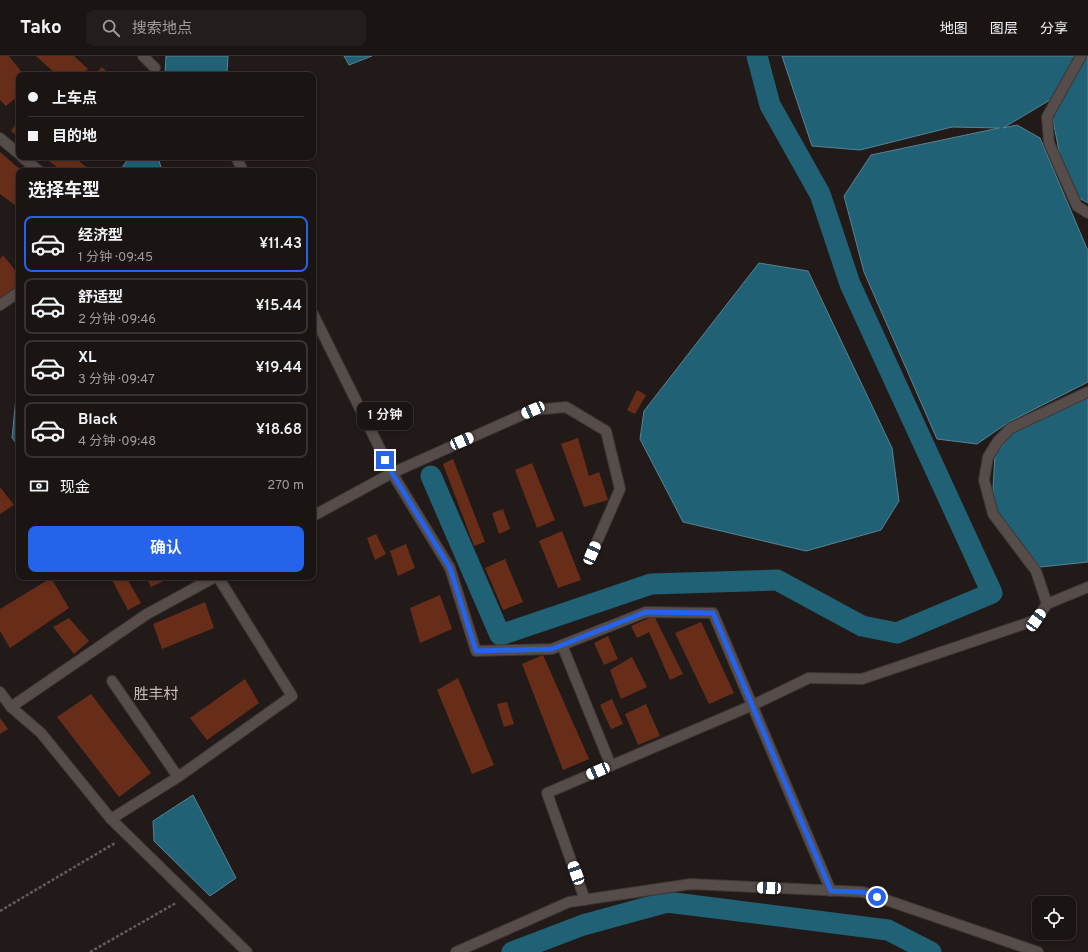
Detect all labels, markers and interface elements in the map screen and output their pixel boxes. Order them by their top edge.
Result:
search box [86,10,366,46]
text: Tako [20,16,62,40]
icon: search [100,17,122,39]
text: 搜索地点 [132,20,192,39]
text: 地图 [940,21,968,38]
text: 图层 [990,21,1018,38]
text: 分享 [1040,21,1068,38]
text: 上车点 [52,90,97,109]
text: 目的地 [52,128,97,147]
text: 选择车型 [28,180,100,203]
icon: car [30,226,66,262]
text: 经济型 [78,227,123,246]
text: ¥11.43 [259,235,302,254]
text: 1 分钟 · 09:45 [78,250,153,266]
icon: car [30,288,66,324]
text: 舒适型 [78,289,123,308]
text: ¥15.44 [255,297,302,316]
text: 2 分钟 · 09:46 [78,312,156,328]
text: XL [78,349,96,368]
icon: car [30,350,66,386]
text: ¥19.44 [255,359,302,378]
text: 3 分钟 · 09:47 [78,372,155,388]
car [520,400,546,420]
callout: 1 分钟 [357,402,413,430]
text: 1 分钟 [368,408,402,424]
text: Black [78,411,118,430]
icon: car [30,412,66,448]
text: ¥18.68 [256,421,302,440]
car [449,431,475,451]
text: 4 分钟 · 09:48 [78,434,156,450]
route end [376,451,394,469]
icon: cash [28,475,50,497]
text: 270 m [267,478,304,494]
text: 现金 [60,479,90,498]
button: 确认 [28,526,304,572]
car [582,540,602,566]
car [1024,607,1048,633]
district label: 胜丰村 [133,685,179,705]
car [585,761,611,781]
car [566,860,586,886]
car [757,881,781,895]
route start [868,888,886,906]
map controls [1032,896,1076,940]
button: locate [1032,896,1076,940]

